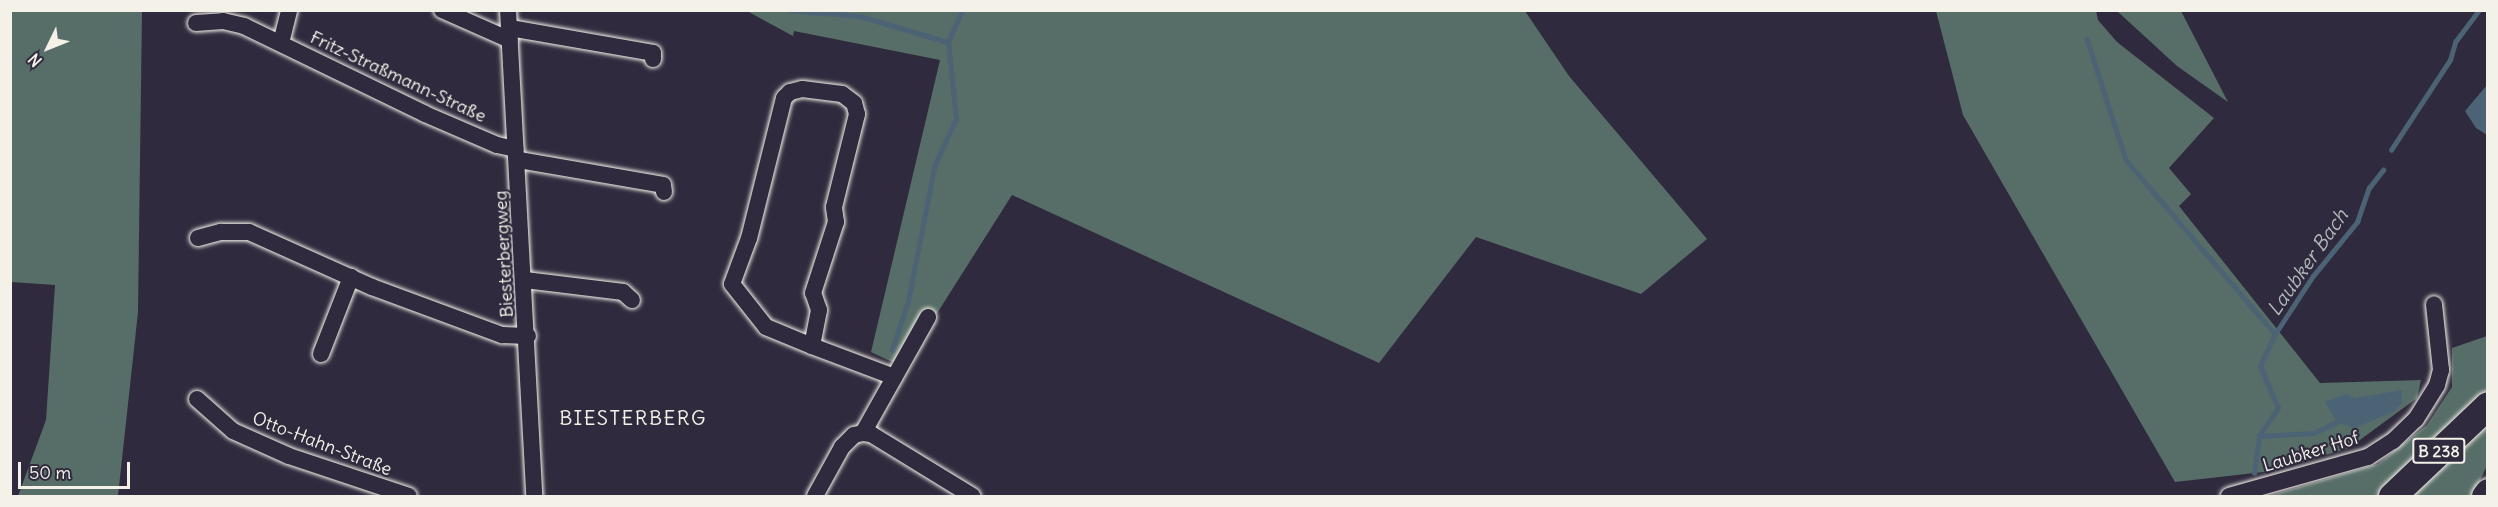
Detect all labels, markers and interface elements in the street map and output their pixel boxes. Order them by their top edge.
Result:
north arrow [18,18,78,78]
street label: Fritz-Straßmann-Straße [307,27,489,127]
text: N [24,49,46,71]
street label: Biesterbergweg [490,190,518,318]
water label: Laubker Bach [2261,204,2353,320]
district label: BIESTERBERG [559,405,707,429]
street label: Otto-Hahn-Straße [249,407,395,481]
street label: Laubker Hof [2260,427,2362,477]
road number: B 238 [2412,438,2466,464]
scale bar [21,450,134,488]
text: 50 m [29,461,71,484]

